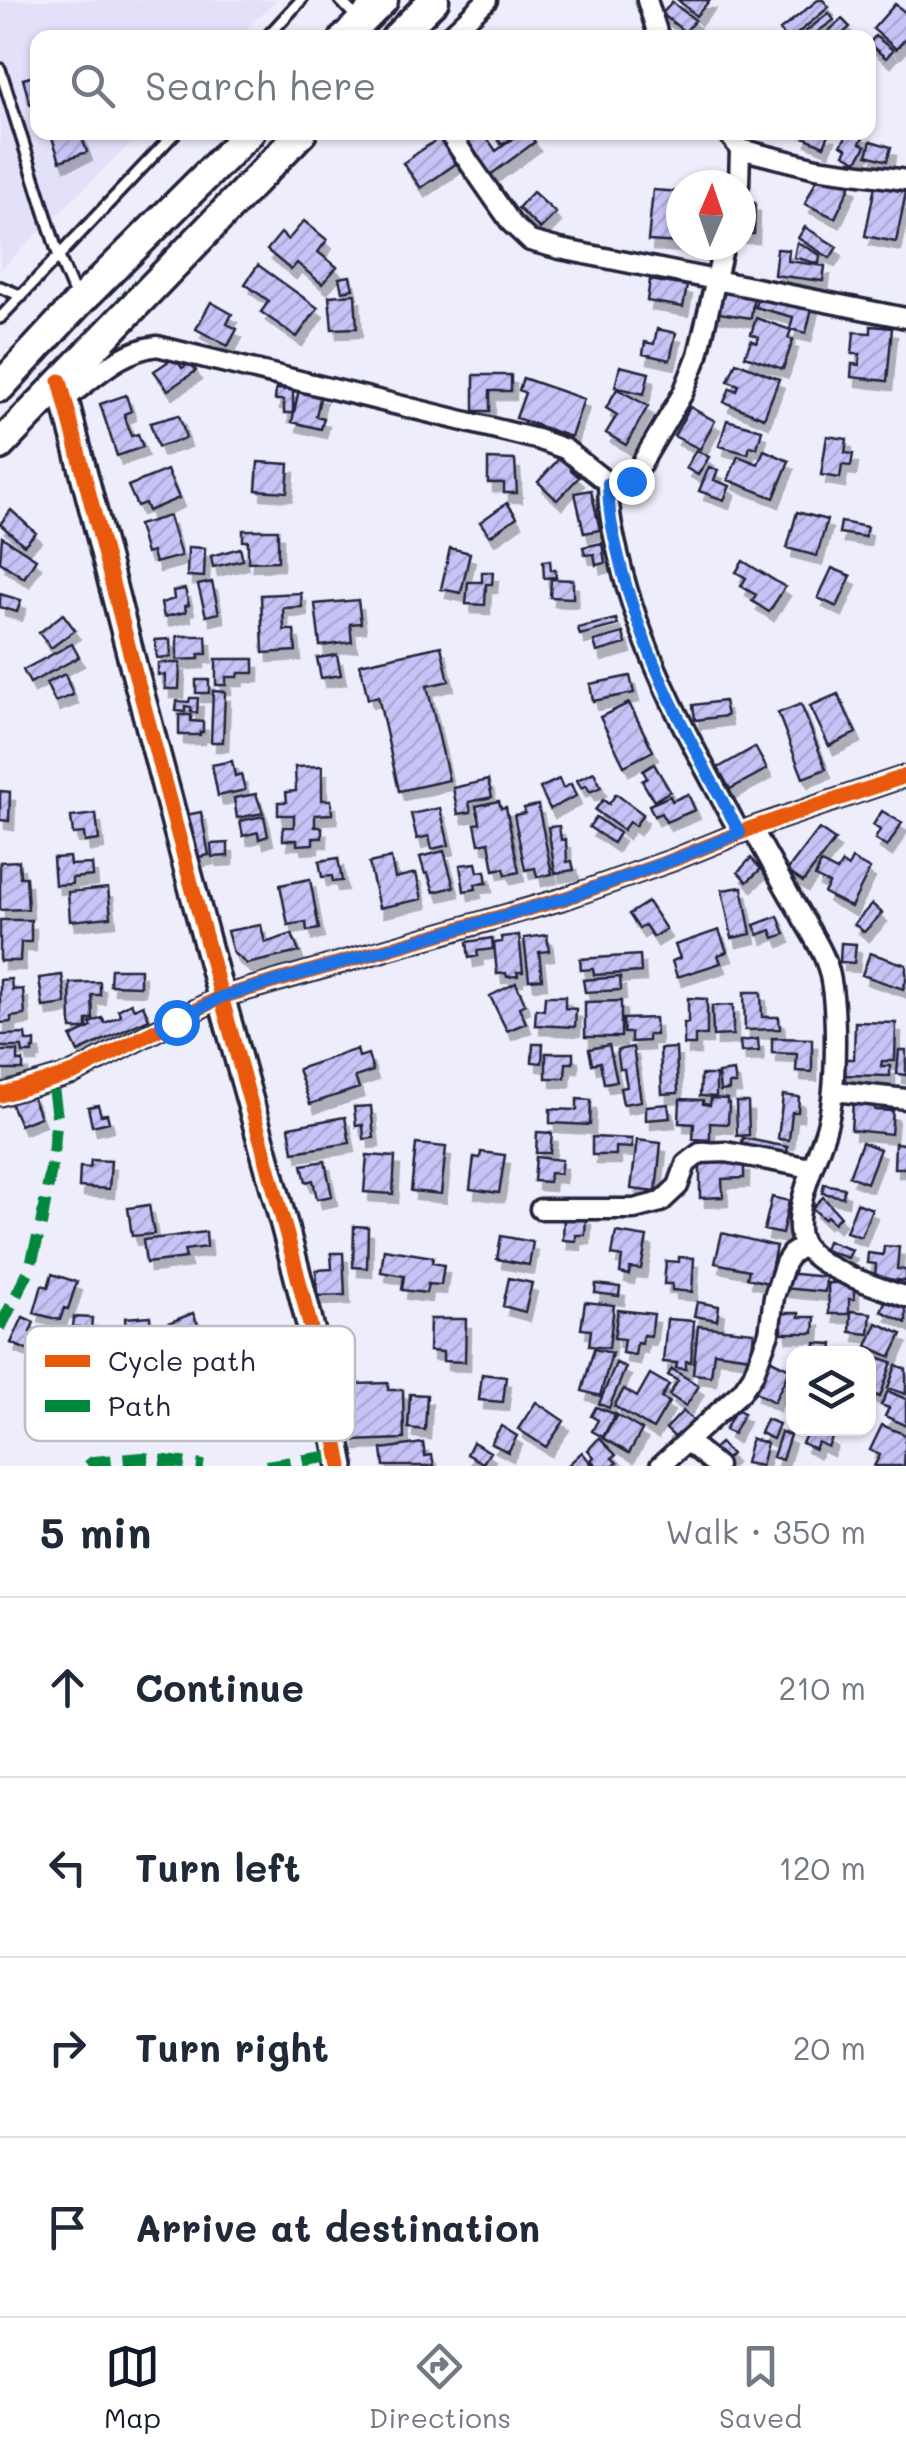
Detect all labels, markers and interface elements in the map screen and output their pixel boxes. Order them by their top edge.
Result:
search box [30,30,876,140]
icon: search [65,58,120,113]
text: Search here [145,60,376,110]
north arrow [666,170,756,260]
route end [609,459,655,505]
route start [154,1000,200,1046]
legend [25,1326,355,1441]
text: Cycle path [108,1342,255,1378]
map controls [786,1346,876,1436]
button: layers [786,1346,876,1436]
text: Path [108,1387,171,1423]
text: 5 min [40,1504,151,1559]
text: Walk · 350 m [666,1510,866,1552]
icon: ahead [40,1660,95,1715]
text: Continue [135,1662,304,1712]
text: 210 m [778,1666,866,1708]
icon: left [40,1840,95,1895]
text: Turn left [135,1842,301,1892]
text: 120 m [778,1846,866,1888]
icon: right [40,2020,95,2075]
text: Turn right [135,2022,329,2072]
text: 20 m [793,2026,866,2068]
icon: arrive [40,2200,95,2255]
text: Arrive at destination [135,2202,540,2252]
tab: Map [104,2339,161,2435]
tab: Directions [369,2339,511,2435]
tab: Saved [719,2339,802,2435]

